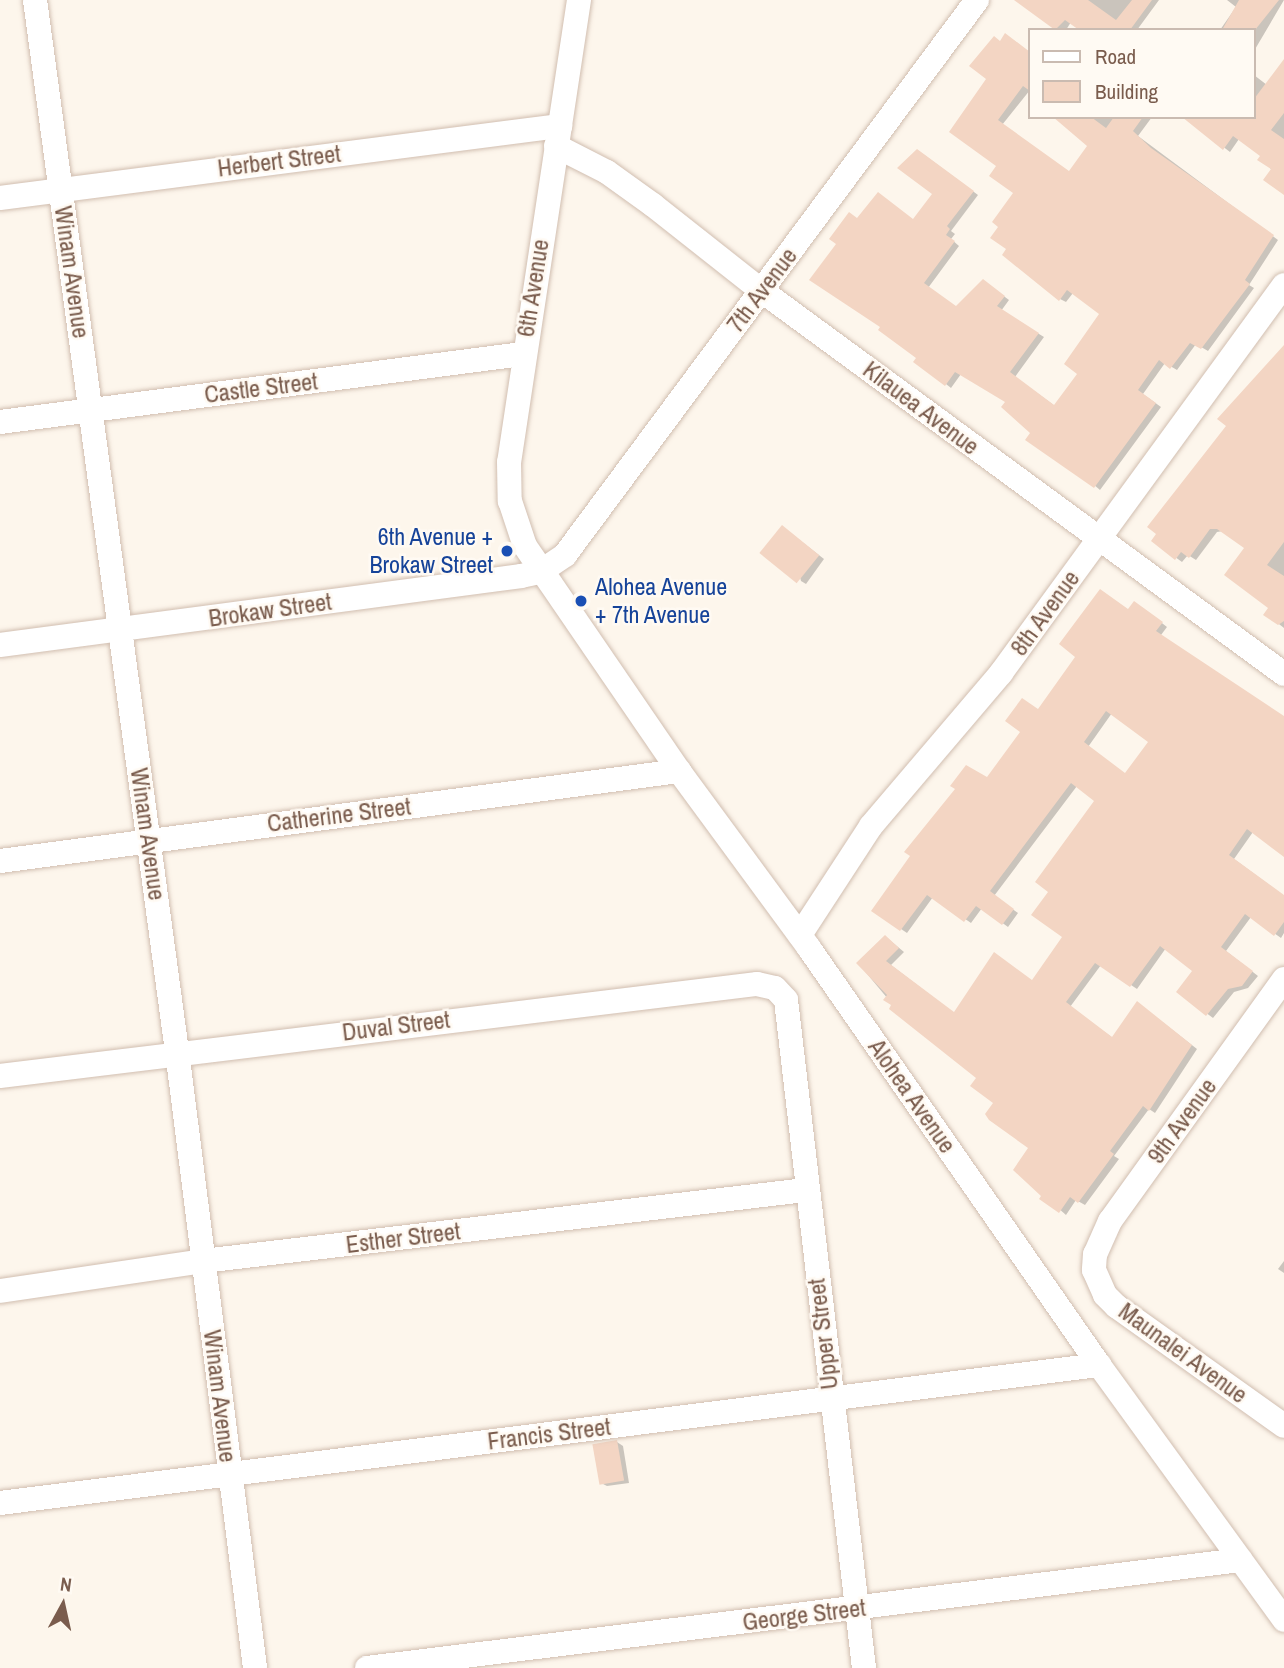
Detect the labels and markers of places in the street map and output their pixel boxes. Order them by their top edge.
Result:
place label: 6th Avenue + Brokaw Street [369,523,493,579]
marker: 6th Avenue + Brokaw Street [499,543,515,559]
place label: Alohea Avenue + 7th Avenue [595,573,728,629]
marker: Alohea Avenue + 7th Avenue [573,593,589,609]

